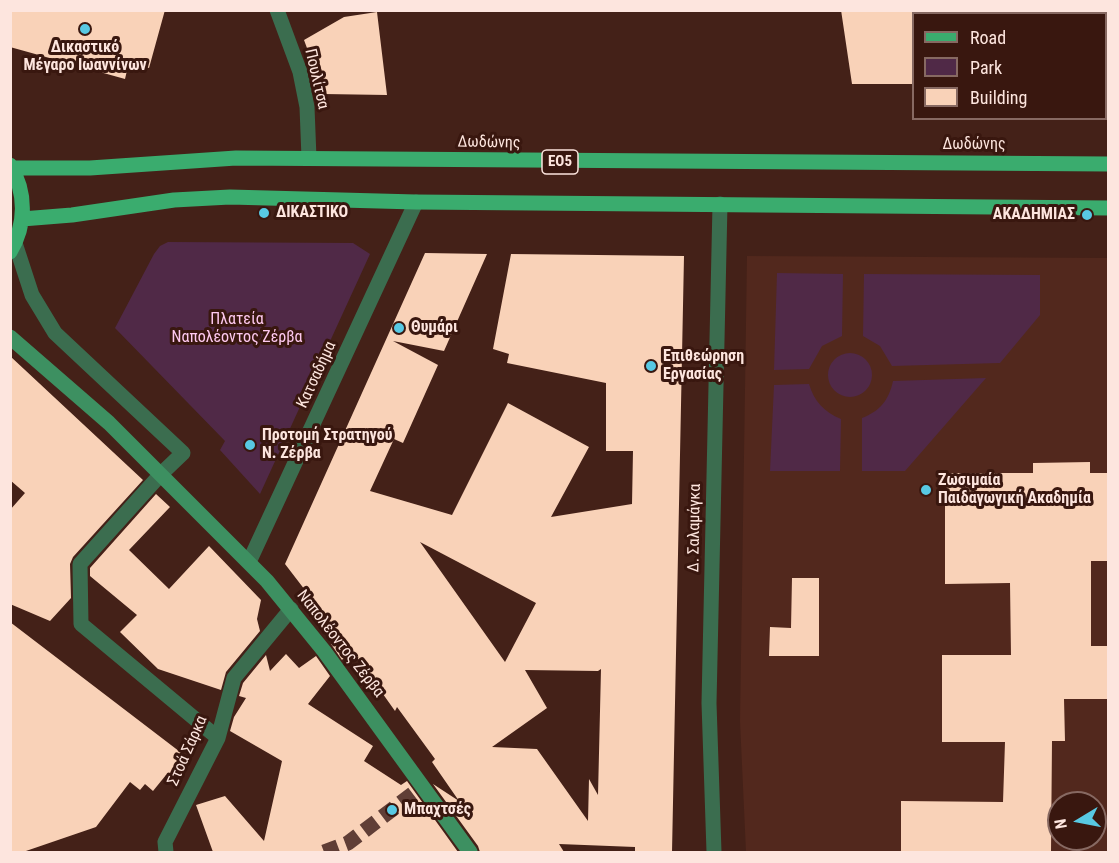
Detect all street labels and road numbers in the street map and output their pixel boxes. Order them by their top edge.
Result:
street label: Πουλίτσα [300,47,332,111]
street label: Δωδώνης [457,133,521,153]
street label: Δωδώνης [943,135,1005,155]
road number: ΕΟ5 [542,150,578,174]
street label: Κατσαδήμα [293,339,341,411]
street label: Δ. Σαλαμάγκα [685,484,705,572]
street label: Ναπολέοντος Ζέρβα [292,587,388,701]
street label: Στοά Σάρκα [164,713,212,789]

